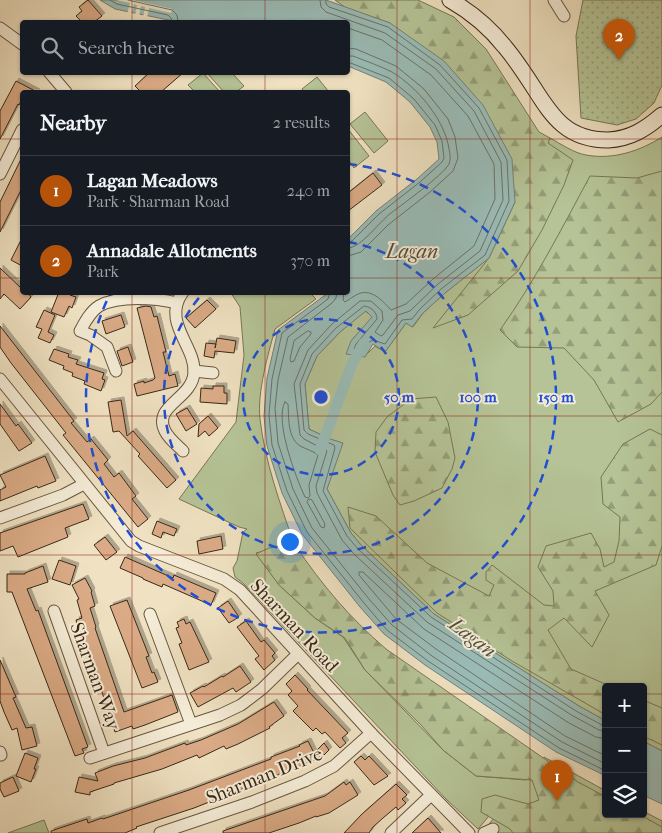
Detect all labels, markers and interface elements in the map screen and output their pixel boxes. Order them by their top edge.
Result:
pin: 2 [603,19,635,60]
search box [20,20,350,75]
icon: search [38,34,66,62]
text: Search here [78,37,174,59]
text: Nearby [40,111,106,135]
text: 2 results [273,113,330,132]
text: Lagan Meadows [87,170,217,192]
text: 1 [53,181,59,200]
text: 240 m [287,181,330,200]
text: Park · Sharman Road [87,192,229,211]
text: Annadale Allotments [87,240,257,262]
water label: Lagan [384,240,438,263]
text: 2 [52,251,60,270]
text: 370 m [290,251,330,270]
text: Park [87,262,119,281]
centre of rings [312,388,330,406]
text: 50 m [384,388,415,406]
text: 100 m [459,388,497,406]
text: 150 m [538,388,574,406]
your location [277,529,303,555]
street label: Sharman Road [246,575,343,677]
water label: Lagan [443,611,501,662]
street label: Sharman Way [65,619,125,734]
map controls [602,683,647,818]
button: + [602,683,647,728]
button: − [602,728,647,773]
street label: Sharman Drive [203,743,326,809]
pin: 1 [541,760,573,801]
button: layers [602,773,647,818]

